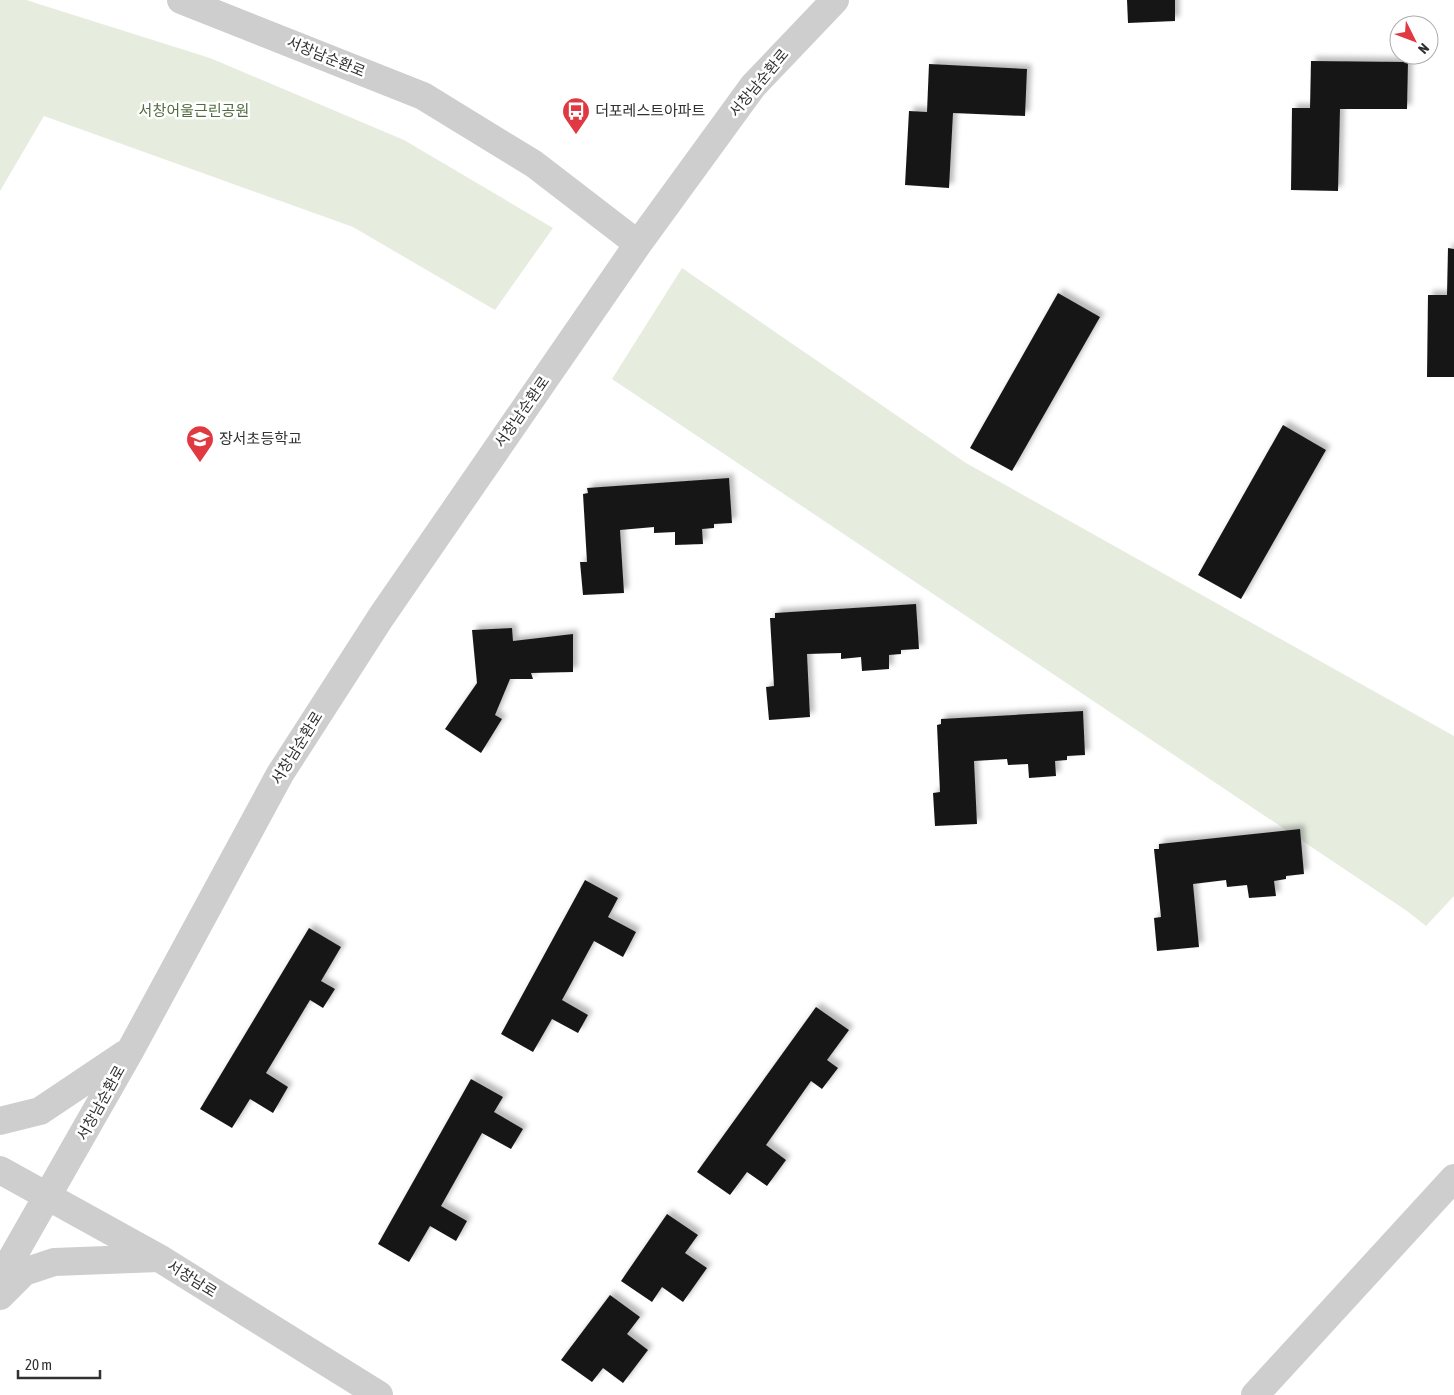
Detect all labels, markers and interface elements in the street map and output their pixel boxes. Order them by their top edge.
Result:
north arrow [1389,15,1439,65]
street label: 서창남순환로 [285,33,368,80]
text: N [1415,40,1432,57]
street label: 서창남순환로 [725,45,792,120]
bus stop icon: 더포레스트아파트 [561,96,591,135]
park label: 서창어울근린공원 [139,102,249,119]
place label: 더포레스트아파트 [595,102,706,119]
street label: 서창남순환로 [491,373,552,451]
school or university icon: 장서초등학교 [185,424,215,463]
place label: 장서초등학교 [219,430,302,447]
street label: 서창남순환로 [267,708,326,787]
street label: 서창남순환로 [73,1062,128,1143]
street label: 서창남로 [164,1257,220,1300]
scale bar [18,1348,100,1380]
text: 20 m [25,1356,52,1373]

